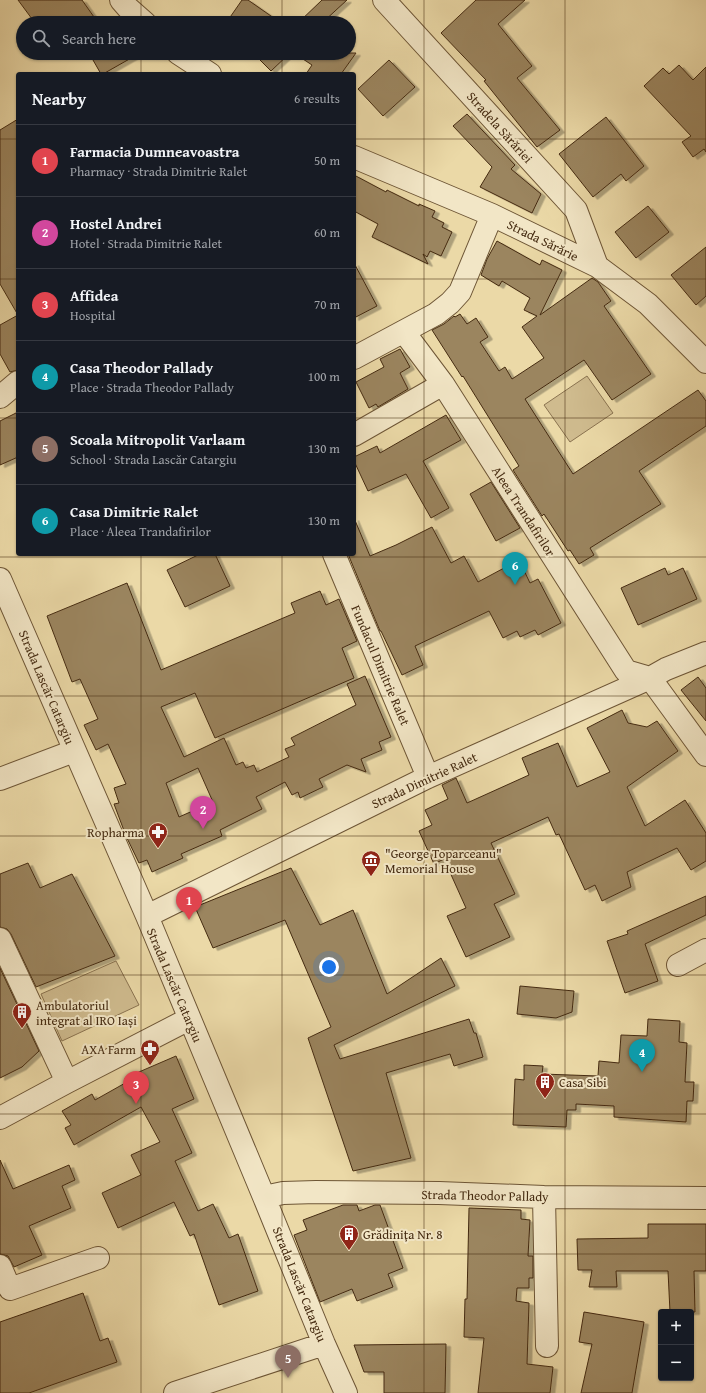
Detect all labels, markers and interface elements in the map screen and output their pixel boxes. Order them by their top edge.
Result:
search box [16,16,356,60]
icon: search [30,27,52,49]
text: Search here [62,28,136,49]
text: Nearby [32,86,86,111]
street label: Stradela Sărăriei [462,87,537,168]
text: 6 results [294,89,340,108]
text: Farmacia Dumneavoastra [70,141,239,162]
text: 1 [42,151,48,170]
text: 50 m [314,151,340,170]
text: Pharmacy · Strada Dimitrie Ralet [70,162,247,181]
text: Hostel Andrei [70,213,162,234]
street label: Strada Sărărie [504,215,582,266]
text: 2 [42,223,48,242]
text: 60 m [314,223,340,242]
text: Hotel · Strada Dimitrie Ralet [70,234,222,253]
text: Affidea [70,285,118,306]
text: 3 [42,295,48,314]
text: 70 m [314,295,340,314]
text: Hospital [70,306,115,325]
text: Casa Theodor Pallady [70,357,213,378]
text: 4 [42,367,48,386]
text: 100 m [308,367,340,386]
text: Place · Strada Theodor Pallady [70,378,234,397]
text: Scoala Mitropolit Varlaam [70,429,245,450]
text: 5 [42,439,48,458]
text: 130 m [308,439,340,458]
text: School · Strada Lascăr Catargiu [70,450,237,469]
street label: Aleea Trandafirilor [487,462,560,561]
text: Casa Dimitrie Ralet [70,501,198,522]
text: 6 [42,511,48,530]
text: 130 m [308,511,340,530]
text: Place · Aleea Trandafirilor [70,522,211,541]
pin: 6 [502,552,528,585]
street label: Fundacul Dimitrie Ralet [347,602,415,729]
street label: Strada Lascăr Catargiu [14,627,79,747]
street label: Strada Dimitrie Ralet [368,747,481,813]
pin: 2 [190,796,216,829]
pharmacy icon: Ropharma [147,821,169,849]
place label: Ropharma [87,823,145,842]
place label: "George Toparceanu" Memorial House [385,844,502,878]
museum icon: "George Toparceanu" Memorial House [360,849,382,877]
pin: 1 [176,887,202,920]
street label: Strada Lascăr Catargiu [142,925,207,1045]
your location [319,957,339,977]
place label: Ambulatoriul integrat al IRO Iași [36,996,137,1030]
building icon: Ambulatoriul integrat al IRO Iași [11,1001,33,1029]
pharmacy icon: AXA Farm [139,1038,161,1066]
pin: 4 [629,1039,655,1072]
place label: AXA Farm [81,1040,136,1059]
pin: 3 [123,1071,149,1104]
building icon: Casa Sibi [534,1071,556,1099]
place label: Casa Sibi [559,1073,607,1092]
street label: Strada Theodor Pallady [421,1185,549,1206]
building icon: Grădinița Nr. 8 [338,1223,360,1251]
street label: Strada Lascăr Catargiu [268,1224,331,1345]
place label: Grădinița Nr. 8 [363,1225,442,1244]
map controls [658,1309,694,1381]
button: + [658,1309,694,1345]
pin: 5 [275,1345,301,1378]
button: − [658,1345,694,1381]

